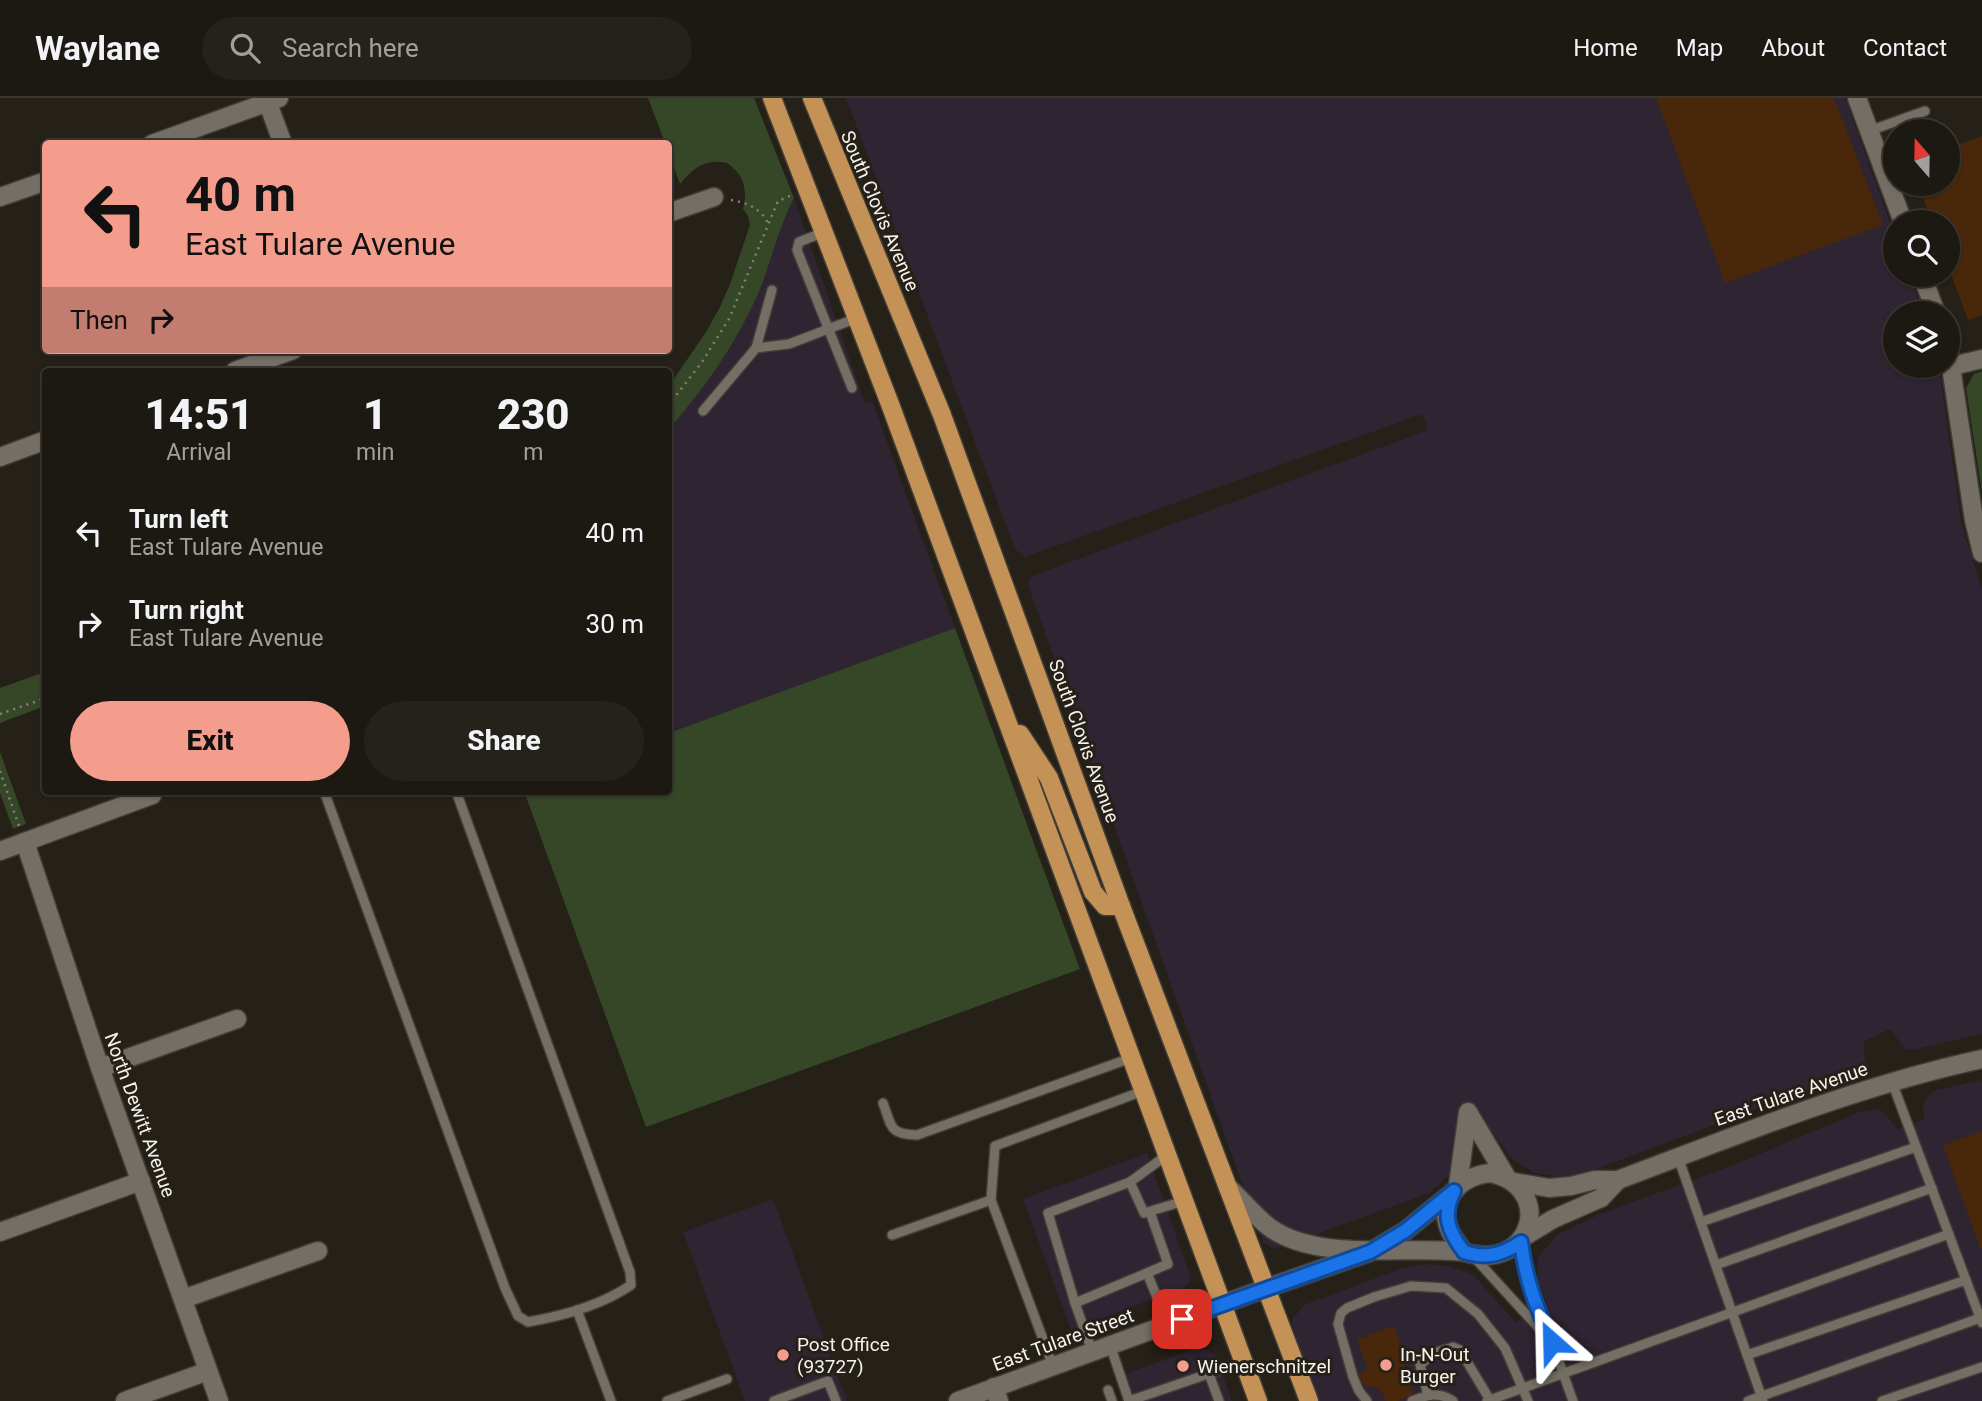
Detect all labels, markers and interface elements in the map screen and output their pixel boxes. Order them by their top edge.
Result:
search box [202,17,692,80]
text: Waylane [35,29,160,68]
icon: search [226,29,264,67]
text: Search here [282,33,419,63]
text: Home [1573,34,1638,62]
text: Map [1676,34,1723,62]
text: About [1761,34,1825,62]
text: Contact [1863,34,1947,62]
north arrow [1883,119,1960,196]
map controls [1883,119,1960,378]
street label: South Clovis Avenue [836,127,924,295]
text: 40 m [185,166,296,223]
icon: left [70,168,161,259]
button: search [1883,210,1960,287]
text: East Tulare Avenue [185,225,455,263]
icon: right [142,301,180,339]
button: layers [1883,301,1960,378]
text: Then [70,305,128,335]
text: 14:51 [144,390,254,439]
text: 1 [363,390,387,439]
text: 230 [497,390,570,439]
text: Arrival [166,439,232,466]
text: min [356,439,394,466]
text: m [523,439,543,466]
text: Turn left [129,504,228,534]
icon: left [70,514,108,552]
text: 40 m [586,518,644,548]
text: East Tulare Avenue [129,534,323,561]
text: Turn right [129,595,244,625]
icon: right [70,605,108,643]
text: 30 m [586,609,644,639]
text: East Tulare Avenue [129,625,323,652]
street label: South Clovis Avenue [1044,656,1124,826]
button: Exit [70,701,350,781]
button: Share [364,701,644,781]
street label: North Dewitt Avenue [100,1030,180,1200]
street label: East Tulare Avenue [1711,1057,1871,1131]
pin [1152,1289,1212,1349]
icon: arrive [1163,1300,1201,1338]
street label: East Tulare Street [989,1304,1137,1376]
position arrow [1515,1305,1589,1379]
place label: Post Office (93727) [797,1333,890,1378]
place label: In-N-Out Burger [1400,1343,1469,1388]
marker: Post Office (93727) [775,1347,791,1363]
place label: Wienerschnitzel [1197,1355,1331,1378]
marker: In-N-Out Burger [1378,1357,1394,1373]
marker: Wienerschnitzel [1175,1358,1191,1374]

